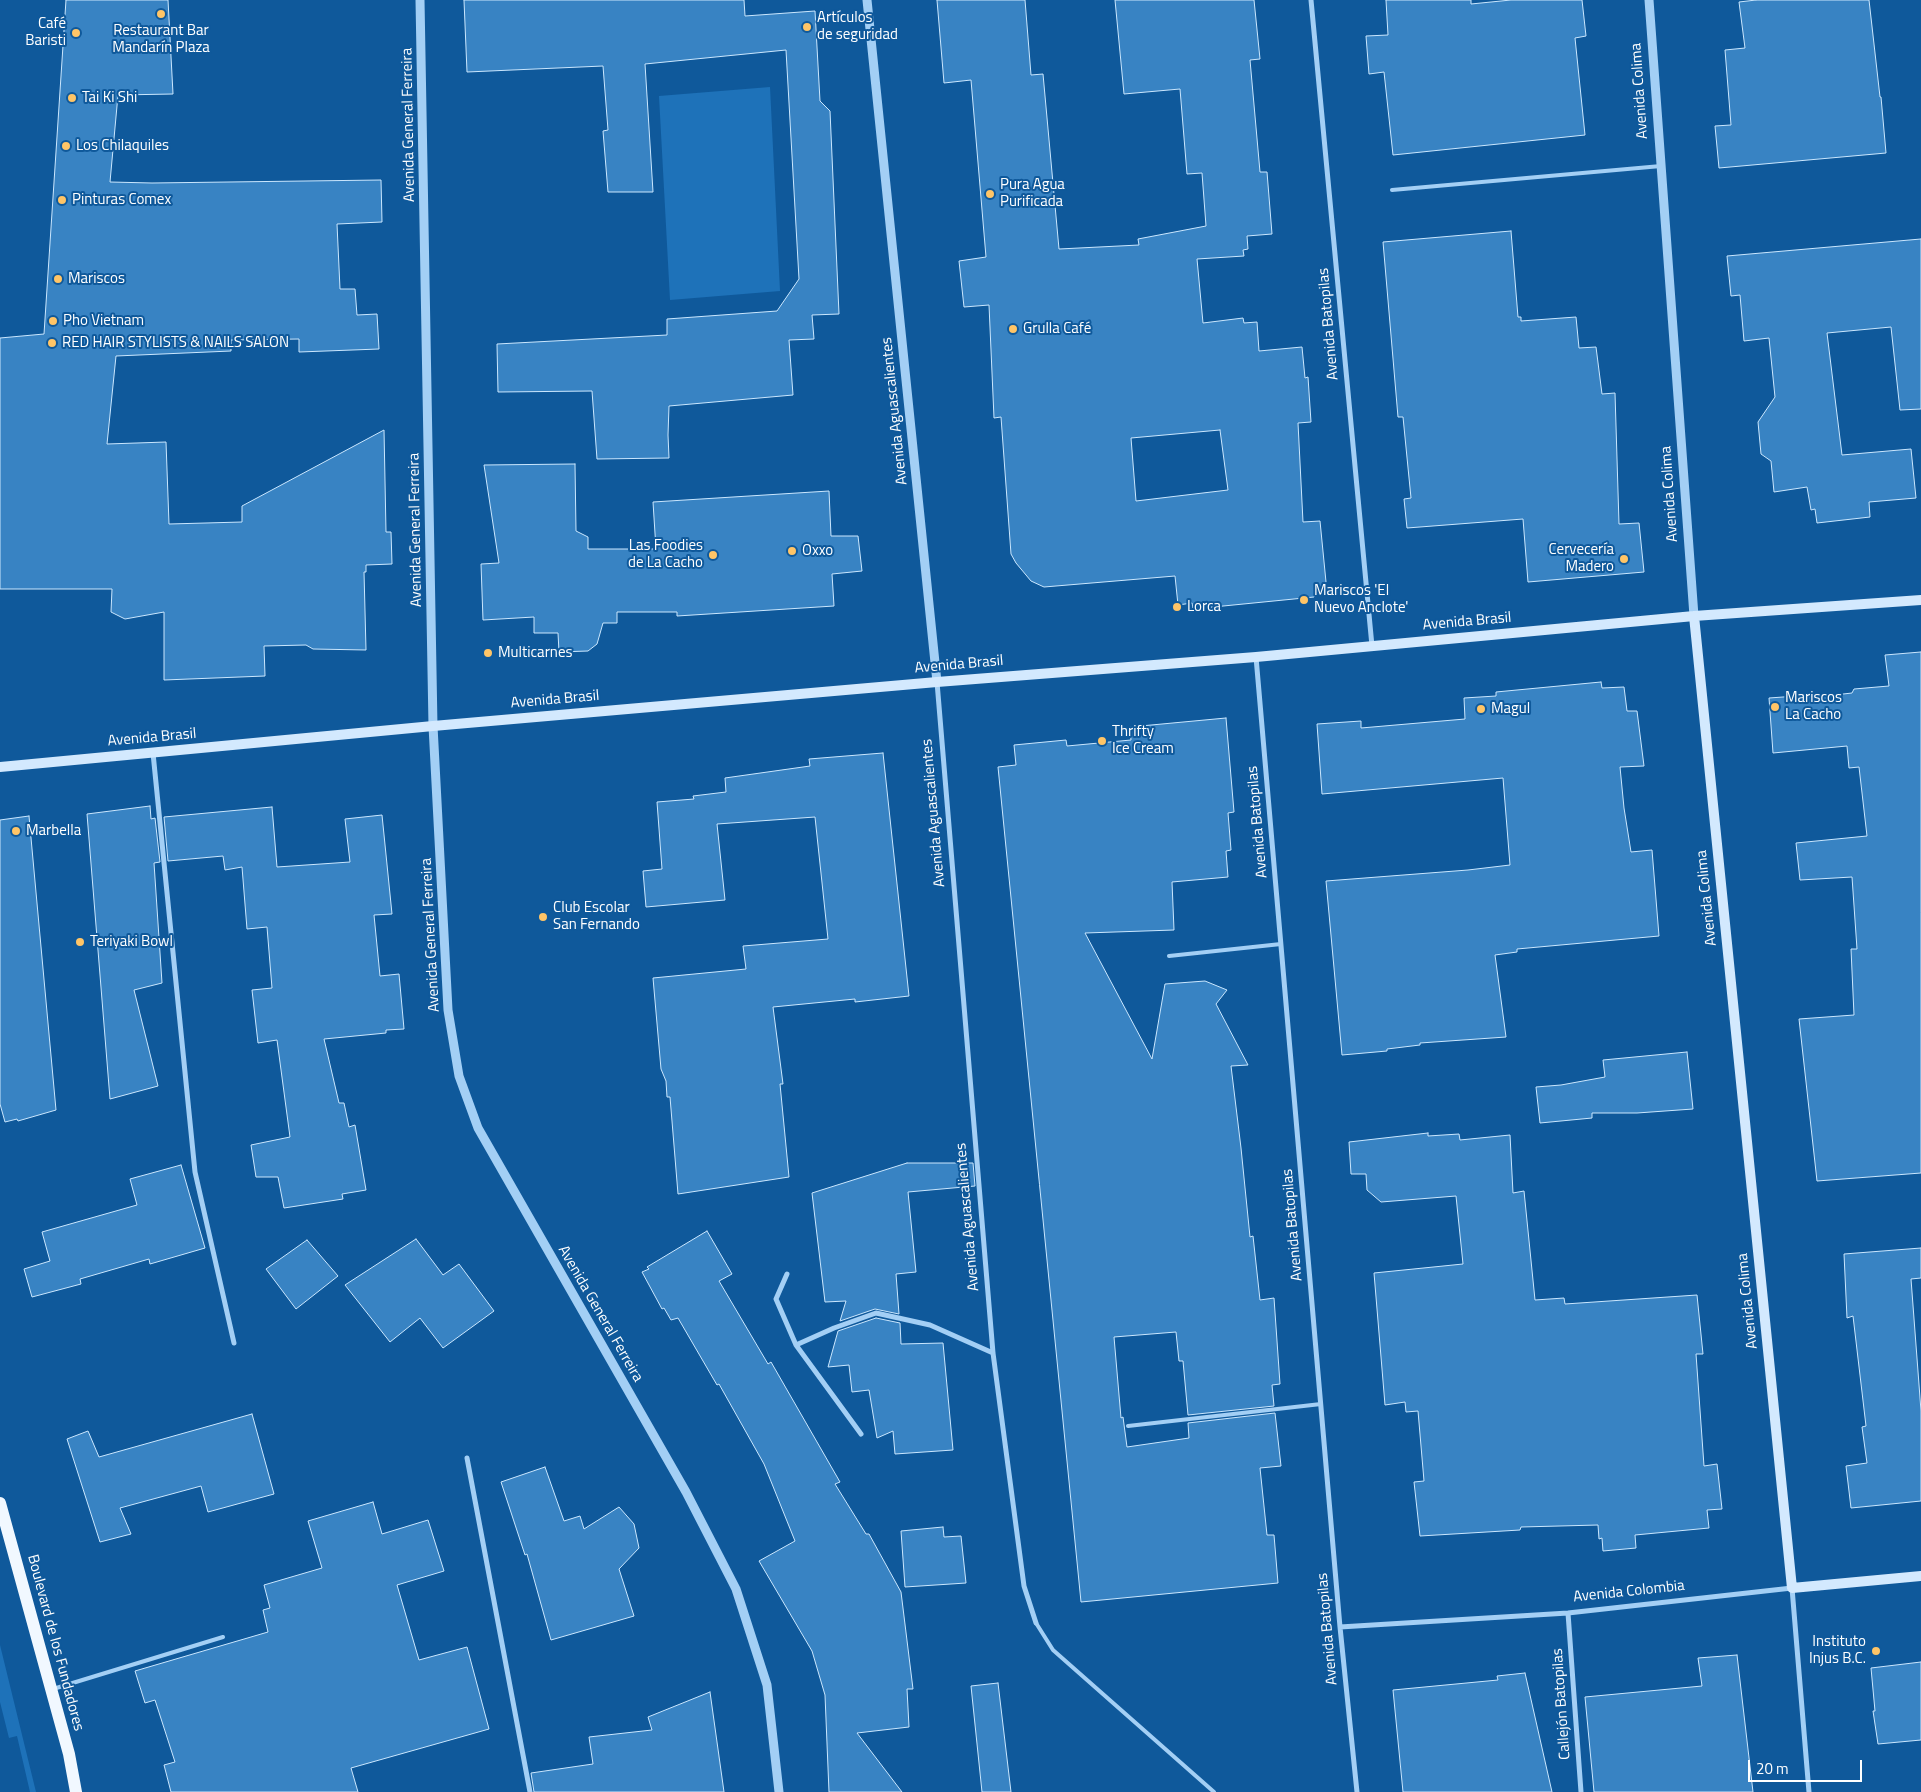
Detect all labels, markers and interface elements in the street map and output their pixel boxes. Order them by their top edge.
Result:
marker: Restaurant Bar Mandarín Plaza [155,8,167,20]
place label: Artículos de seguridad [817,9,898,44]
place label: Café Baristi [25,15,66,50]
marker: Artículos de seguridad [801,21,813,33]
place label: Restaurant Bar Mandarín Plaza [112,22,210,57]
marker: Café Baristi [70,27,82,39]
street label: Avenida Colima [1628,42,1652,140]
street label: Avenida General Ferreira [399,48,419,202]
place label: Tai Ki Shi [82,89,137,107]
marker: Tai Ki Shi [66,92,78,104]
place label: Los Chilaquiles [76,137,169,155]
marker: Los Chilaquiles [60,140,72,152]
place label: Pura Agua Purificada [1000,176,1065,211]
marker: Pura Agua Purificada [984,188,996,200]
place label: Pinturas Comex [72,191,171,209]
marker: Pinturas Comex [56,194,68,206]
street label: Avenida Batopilas [1315,267,1343,381]
place label: Mariscos [68,270,125,288]
marker: Mariscos [52,273,64,285]
place label: Pho Vietnam [63,312,144,330]
marker: Pho Vietnam [47,315,59,327]
place label: Grulla Café [1023,320,1091,338]
marker: Grulla Café [1007,323,1019,335]
place label: RED HAIR STYLISTS & NAILS SALON [62,334,289,352]
street label: Avenida Aguascalientes [878,336,912,486]
marker: RED HAIR STYLISTS & NAILS SALON [46,337,58,349]
street label: Avenida Colima [1658,445,1682,543]
street label: Avenida General Ferreira [406,453,426,607]
place label: Las Foodies de La Cacho [628,537,703,572]
place label: Cervecería Madero [1549,541,1614,576]
place label: Oxxo [802,542,833,560]
marker: Oxxo [786,545,798,557]
marker: Las Foodies de La Cacho [707,549,719,561]
marker: Cervecería Madero [1618,553,1630,565]
place label: Mariscos 'El Nuevo Anclote' [1314,582,1408,617]
marker: Mariscos 'El Nuevo Anclote' [1298,594,1310,606]
place label: Lorca [1187,598,1221,616]
marker: Lorca [1171,601,1183,613]
street label: Avenida Brasil [1422,609,1512,635]
place label: Multicarnes [498,644,572,662]
marker: Multicarnes [482,647,494,659]
street label: Avenida Brasil [914,652,1004,678]
street label: Avenida Brasil [510,687,600,713]
place label: Mariscos La Cacho [1785,689,1842,724]
place label: Magul [1491,700,1530,718]
marker: Mariscos La Cacho [1769,701,1781,713]
marker: Magul [1475,703,1487,715]
place label: Thrifty Ice Cream [1112,723,1174,758]
street label: Avenida Brasil [107,725,197,751]
marker: Thrifty Ice Cream [1096,735,1108,747]
street label: Avenida Aguascalientes [919,738,949,888]
street label: Avenida Batopilas [1244,765,1272,879]
place label: Marbella [26,822,81,840]
marker: Marbella [10,825,22,837]
street label: Avenida Colima [1693,849,1721,947]
street label: Avenida General Ferreira [418,857,444,1013]
place label: Club Escolar San Fernando [553,899,640,934]
marker: Club Escolar San Fernando [537,911,549,923]
place label: Teriyaki Bowl [90,933,173,951]
marker: Teriyaki Bowl [74,936,86,948]
street label: Avenida Aguascalientes [953,1142,983,1292]
street label: Avenida Batopilas [1279,1168,1307,1282]
street label: Avenida General Ferreira [554,1243,646,1385]
street label: Avenida Colima [1734,1252,1762,1350]
street label: Boulevard de los Fundadores [23,1553,87,1733]
street label: Avenida Batopilas [1314,1572,1342,1686]
street label: Avenida Colombia [1572,1577,1686,1607]
place label: Instituto Injus B.C. [1809,1633,1866,1668]
marker: Instituto Injus B.C. [1870,1645,1882,1657]
street label: Callejón Batopilas [1549,1648,1575,1760]
scale bar [1751,1750,1865,1782]
text: 20 m [1756,1757,1789,1780]

